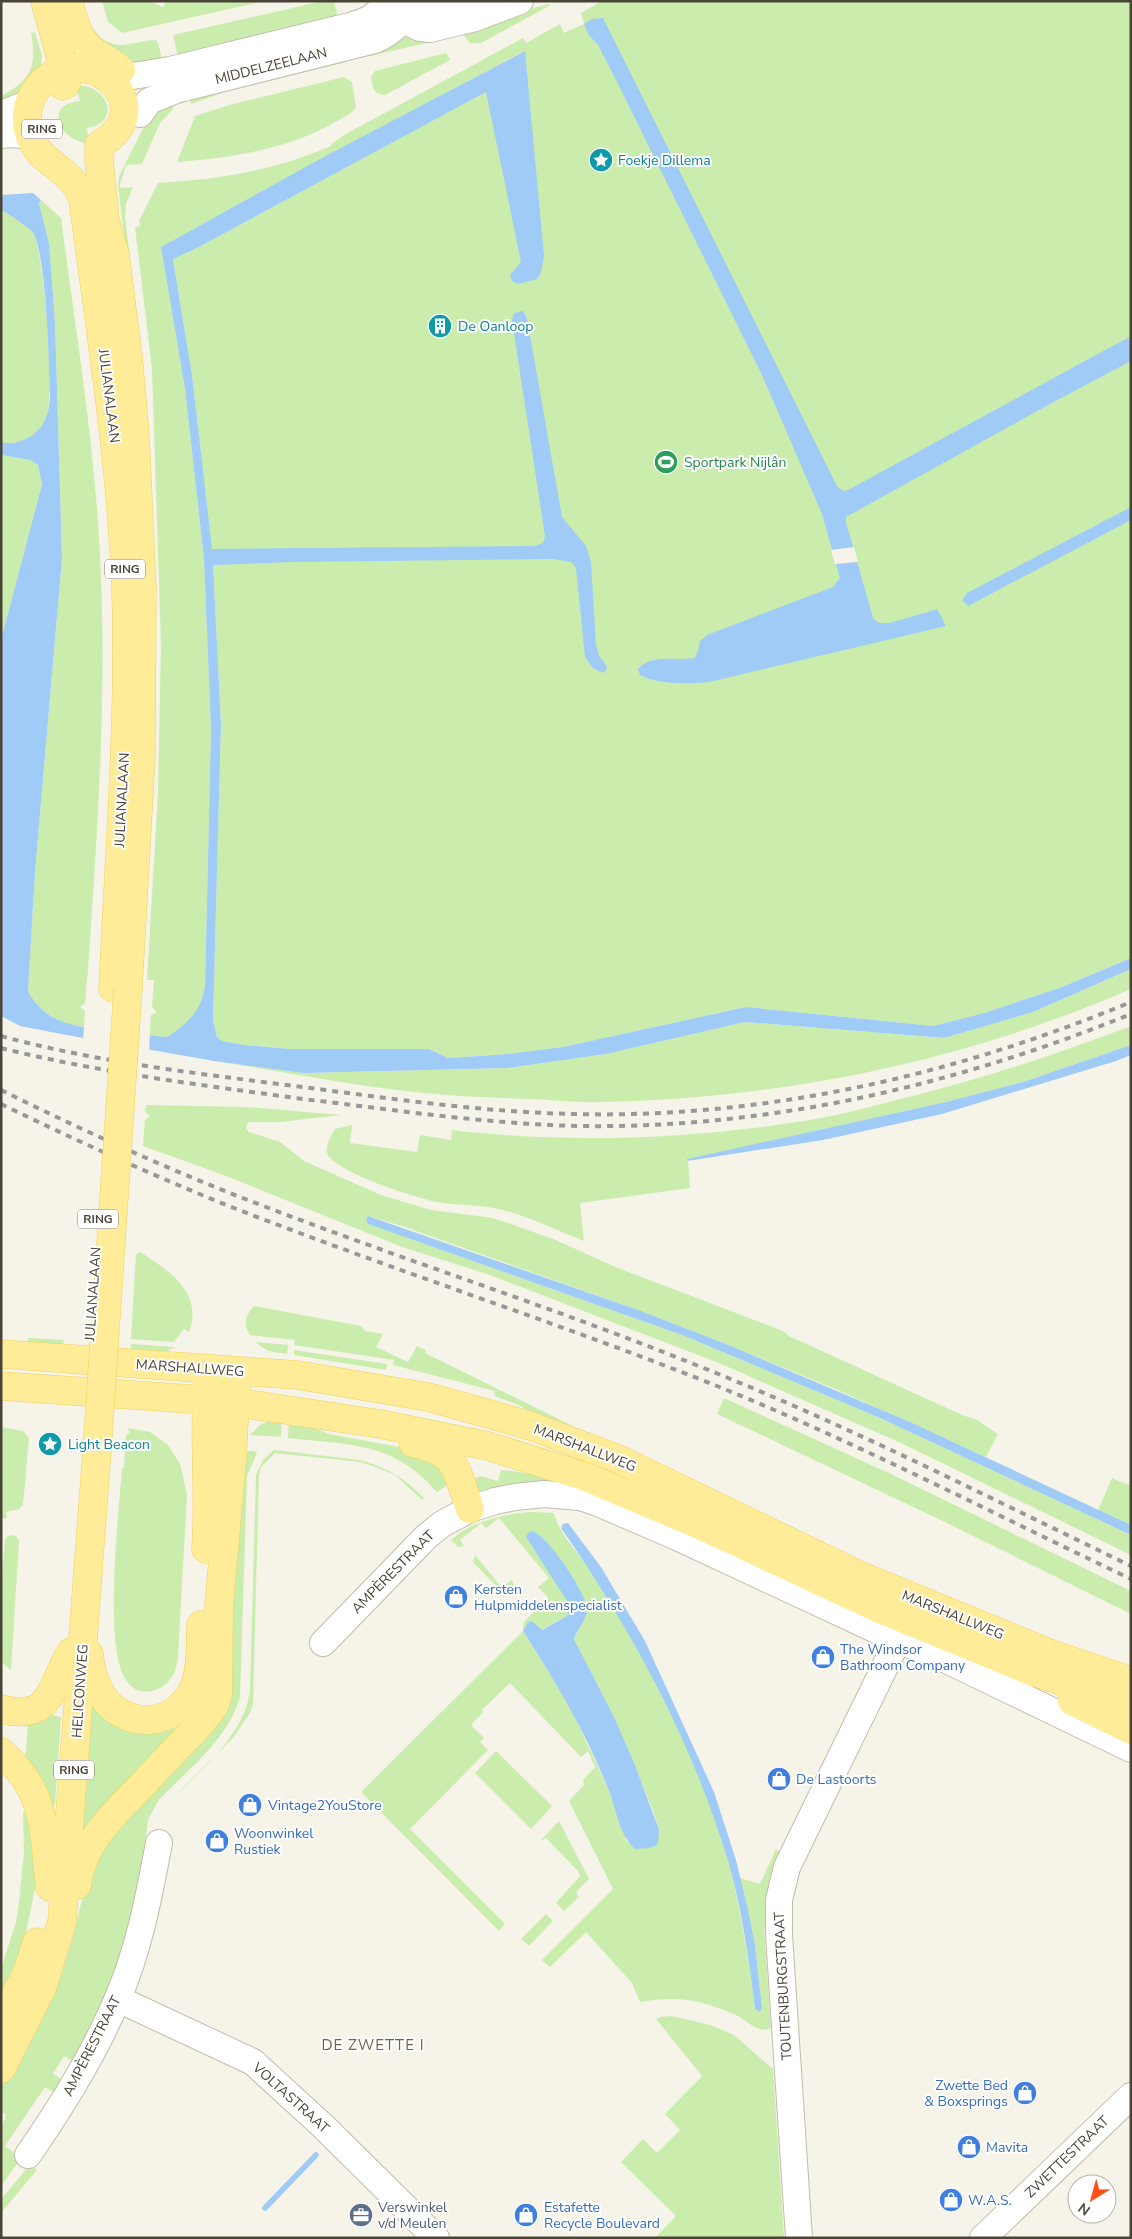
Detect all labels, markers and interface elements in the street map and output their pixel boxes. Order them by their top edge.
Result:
street label: MIDDELZEELAAN [213,43,329,89]
road number: RING [22,120,62,138]
place icon: Foekje Dillema [588,147,614,173]
place label: Foekje Dillema [618,151,711,170]
building icon: De Oanloop [427,313,453,339]
place label: De Oanloop [458,317,533,336]
street label: JULIANALAAN [94,347,124,444]
sports icon: Sportpark Nijlân [653,449,679,475]
place label: Sportpark Nijlân [684,453,786,472]
road number: RING [105,560,145,578]
street label: JULIANALAAN [110,752,134,849]
road number: RING [78,1210,118,1228]
street label: JULIANALAAN [80,1246,106,1343]
street label: MARSHALLWEG [135,1355,245,1381]
street label: MARSHALLWEG [531,1420,639,1476]
place icon: Light Beacon [37,1431,63,1457]
place label: Light Beacon [68,1435,150,1454]
street label: AMPÈRESTRAAT [347,1526,439,1618]
place label: Kersten Hulpmiddelenspecialist [474,1580,622,1615]
shop icon: Kersten Hulpmiddelenspecialist [443,1584,469,1610]
street label: MARSHALLWEG [899,1586,1007,1644]
place label: The Windsor Bathroom Company [840,1640,966,1675]
street label: HELICONWEG [67,1643,93,1739]
shop icon: The Windsor Bathroom Company [810,1644,836,1670]
road number: RING [54,1760,94,1780]
shop icon: De Lastoorts [766,1766,792,1792]
place label: De Lastoorts [796,1770,877,1789]
shop icon: Vintage2YouStore [237,1792,263,1818]
place label: Vintage2YouStore [267,1796,382,1815]
place label: Woonwinkel Rustiek [234,1824,314,1859]
shop icon: Woonwinkel Rustiek [204,1828,230,1854]
street label: TOUTENBURGSTRAAT [770,1911,796,2061]
street label: AMPÈRESTRAAT [58,1992,126,2099]
district label: DE ZWETTE I [321,2035,425,2055]
street label: VOLTASTRAAT [248,2058,334,2138]
place label: Zwette Bed & Boxsprings [924,2076,1008,2111]
shop icon: Zwette Bed & Boxsprings [1012,2080,1038,2106]
street label: ZWETTESTRAAT [1021,2111,1114,2202]
shop icon: Mavita [956,2134,982,2160]
place label: Mavita [986,2138,1028,2157]
north arrow [1067,2174,1117,2224]
shop icon: W.A.S. [938,2187,964,2213]
place label: W.A.S. [968,2191,1012,2210]
place label: Verswinkel v/d Meulen [377,2198,448,2233]
place label: Estafette Recycle Boulevard [544,2198,660,2233]
text: N [1075,2198,1094,2220]
office icon: Verswinkel v/d Meulen [348,2202,374,2228]
shop icon: Estafette Recycle Boulevard [513,2202,539,2228]

